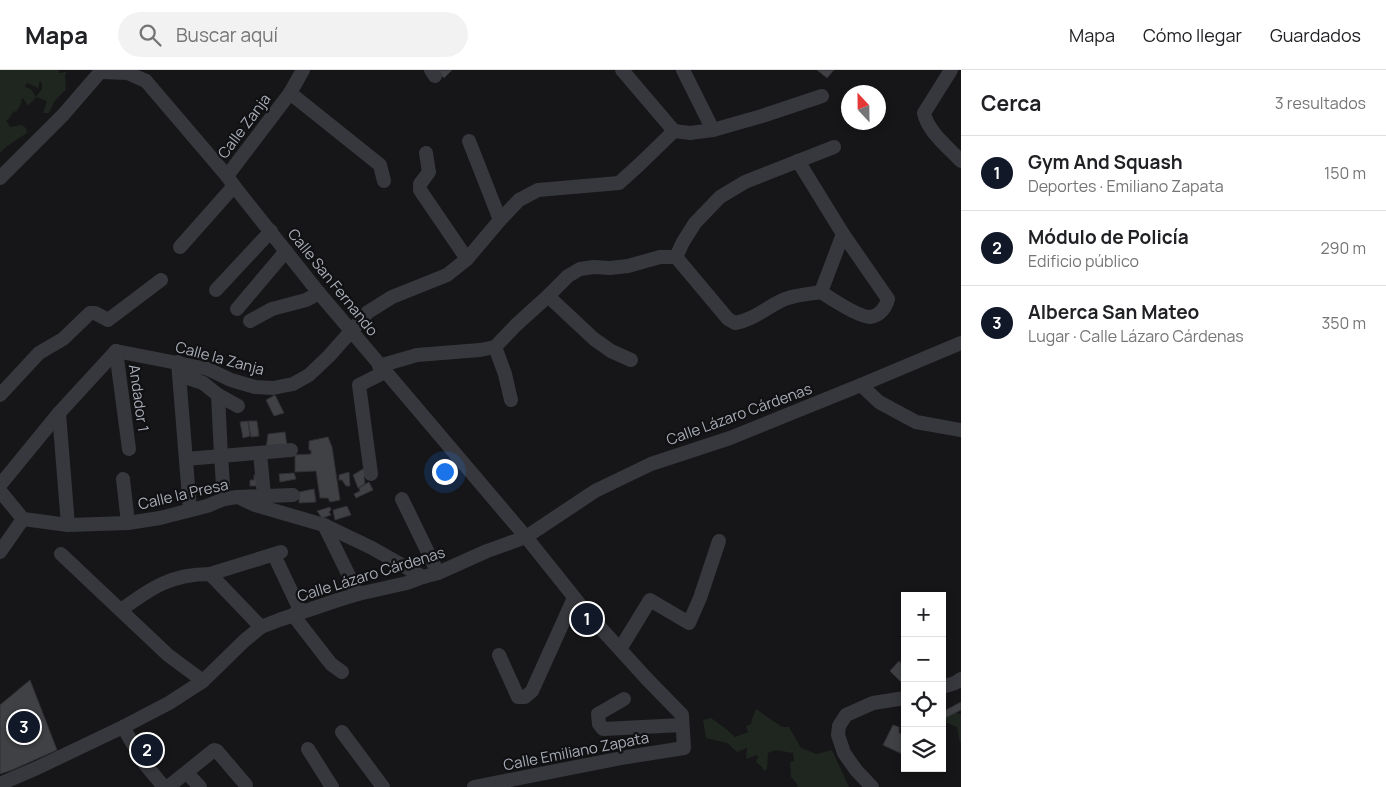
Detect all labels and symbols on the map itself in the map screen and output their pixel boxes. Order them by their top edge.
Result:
north arrow [841,85,886,130]
street label: Calle Zanja [213,89,275,163]
street label: Calle San Fernando [283,224,383,340]
street label: Calle la Zanja [173,336,267,380]
street label: Andador 1 [124,363,154,433]
street label: Calle Lázaro Cárdenas [663,378,815,450]
your location [432,459,458,485]
street label: Calle la Presa [136,473,230,515]
street label: Calle Lázaro Cárdenas [294,541,448,607]
pin: 1 [571,600,603,638]
pin: 3 [8,708,40,746]
street label: Calle Emiliano Zapata [501,727,651,775]
pin: 2 [131,731,163,769]

